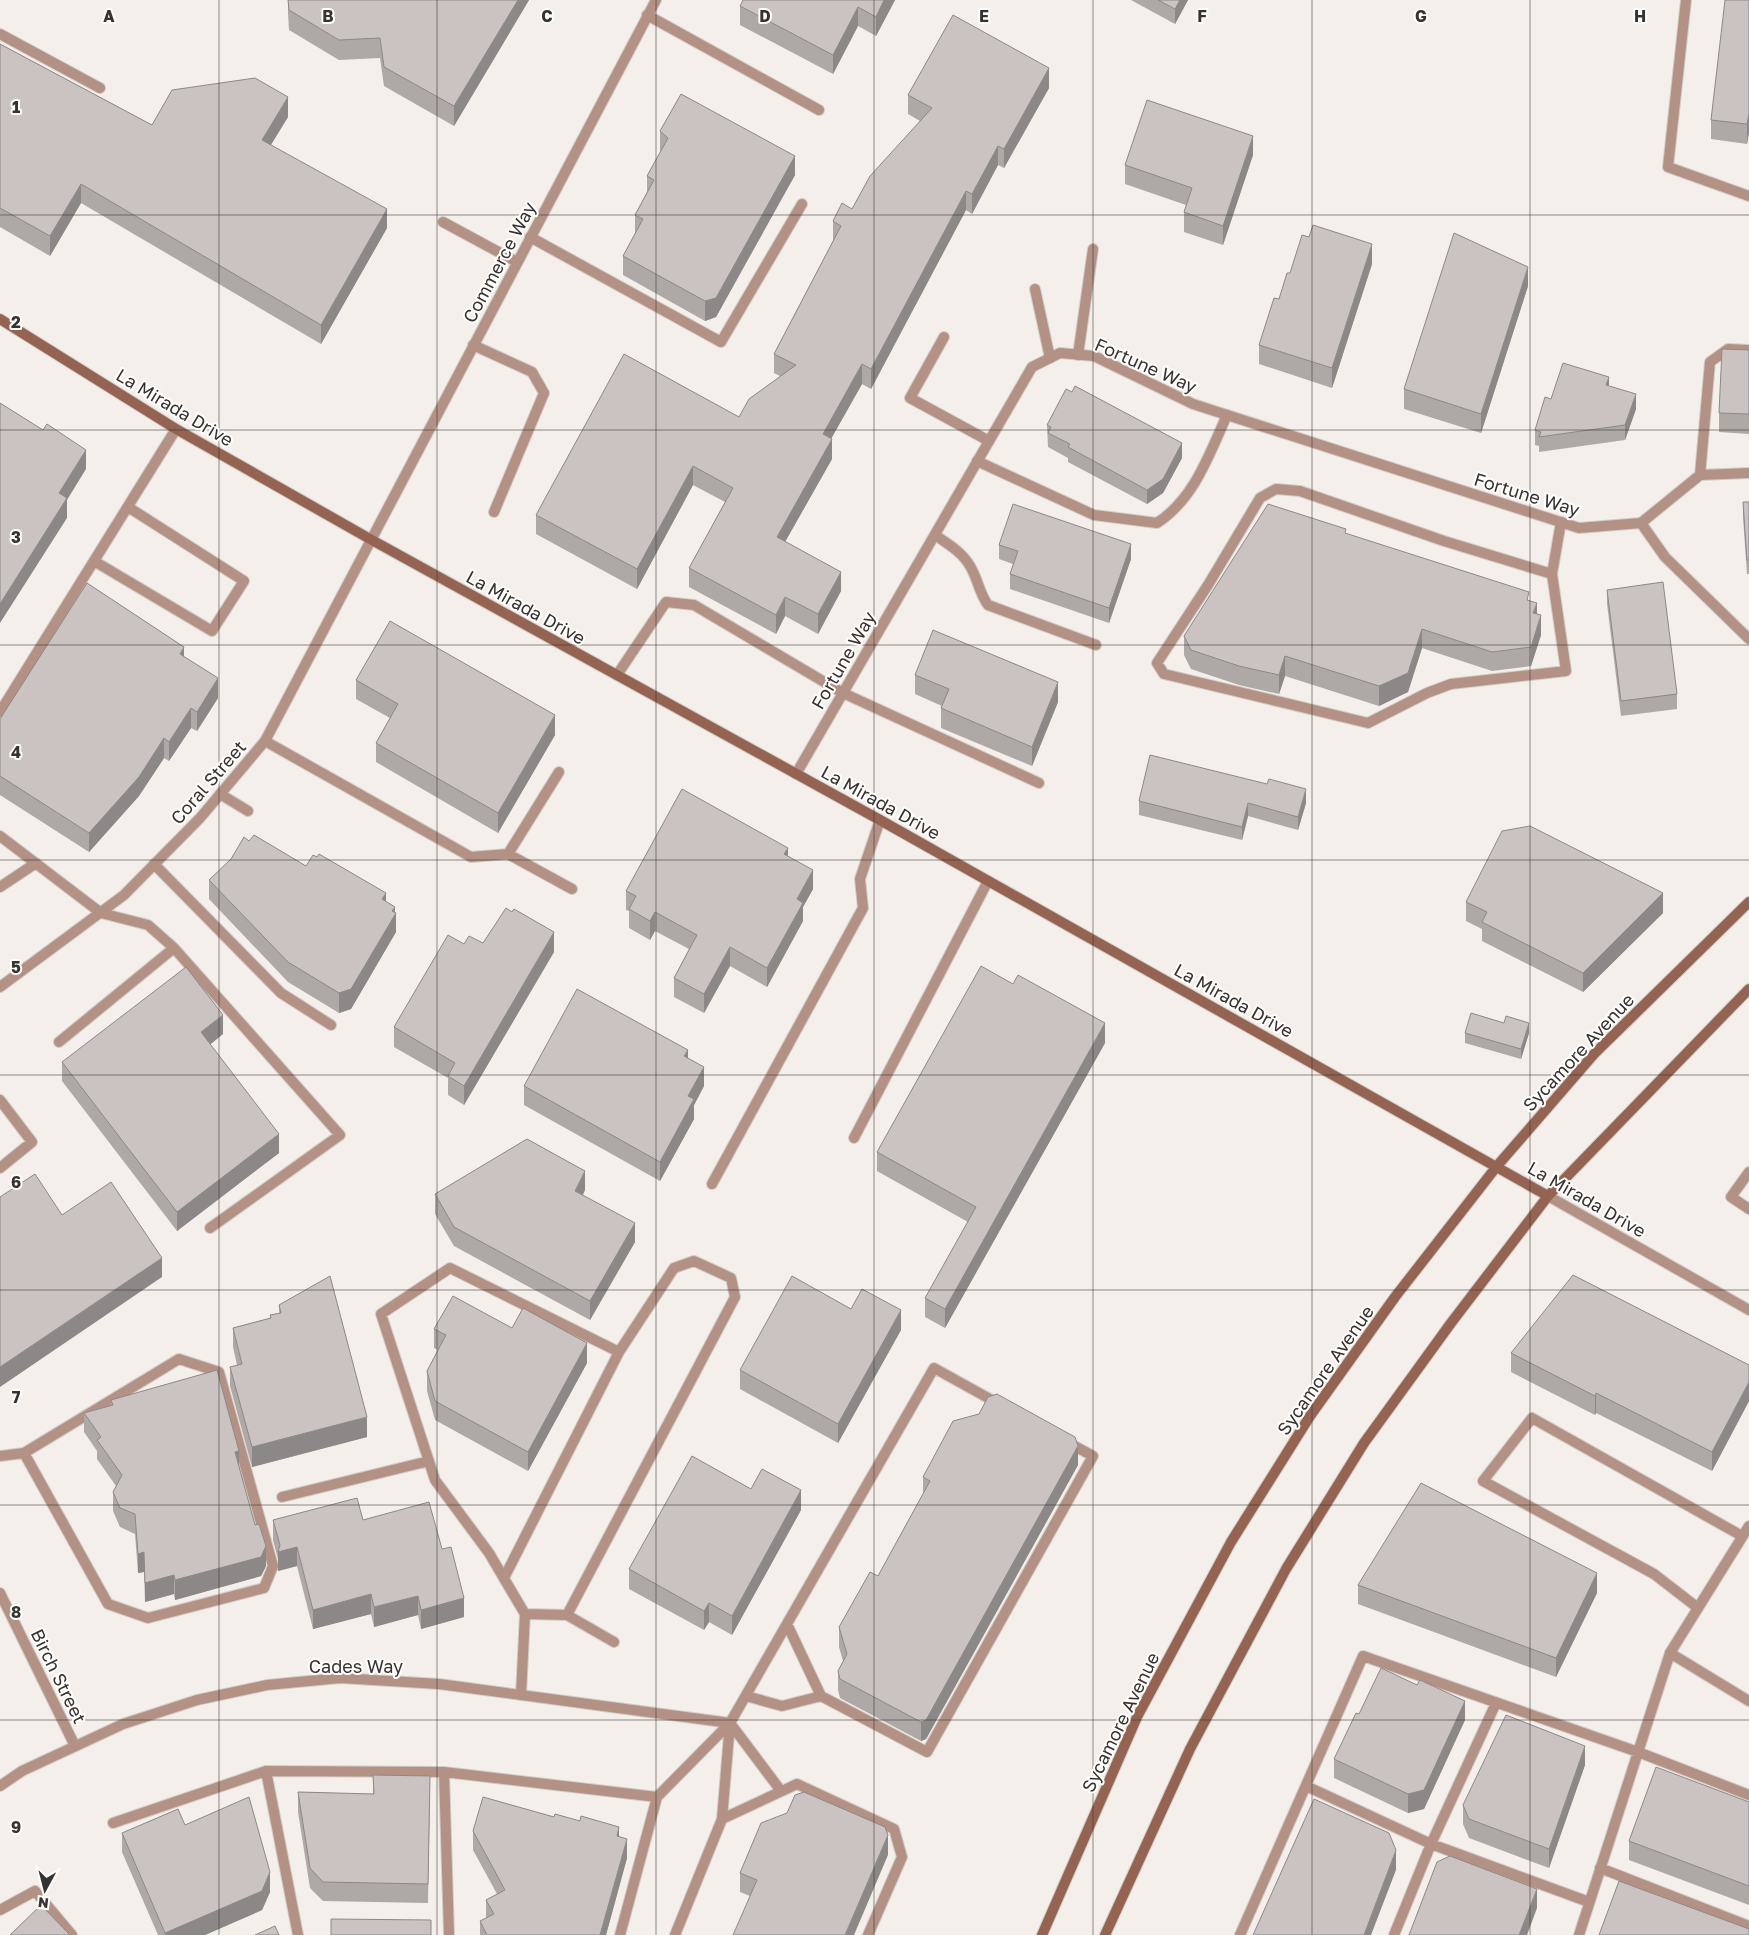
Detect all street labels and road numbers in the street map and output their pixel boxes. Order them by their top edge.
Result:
street label: Commerce Way [458,198,540,326]
street label: Fortune Way [1092,333,1200,397]
street label: La Mirada Drive [112,363,238,451]
street label: Fortune Way [1472,468,1582,520]
street label: La Mirada Drive [463,565,589,649]
street label: Fortune Way [806,607,880,713]
street label: Coral Street [166,736,250,828]
street label: La Mirada Drive [818,760,944,844]
street label: La Mirada Drive [1171,958,1297,1042]
street label: Sycamore Avenue [1518,989,1638,1115]
street label: La Mirada Drive [1524,1156,1650,1242]
street label: Sycamore Avenue [1272,1301,1378,1439]
street label: Birch Street [27,1625,91,1727]
street label: Sycamore Avenue [1077,1648,1163,1796]
street label: Cades Way [309,1655,403,1677]

